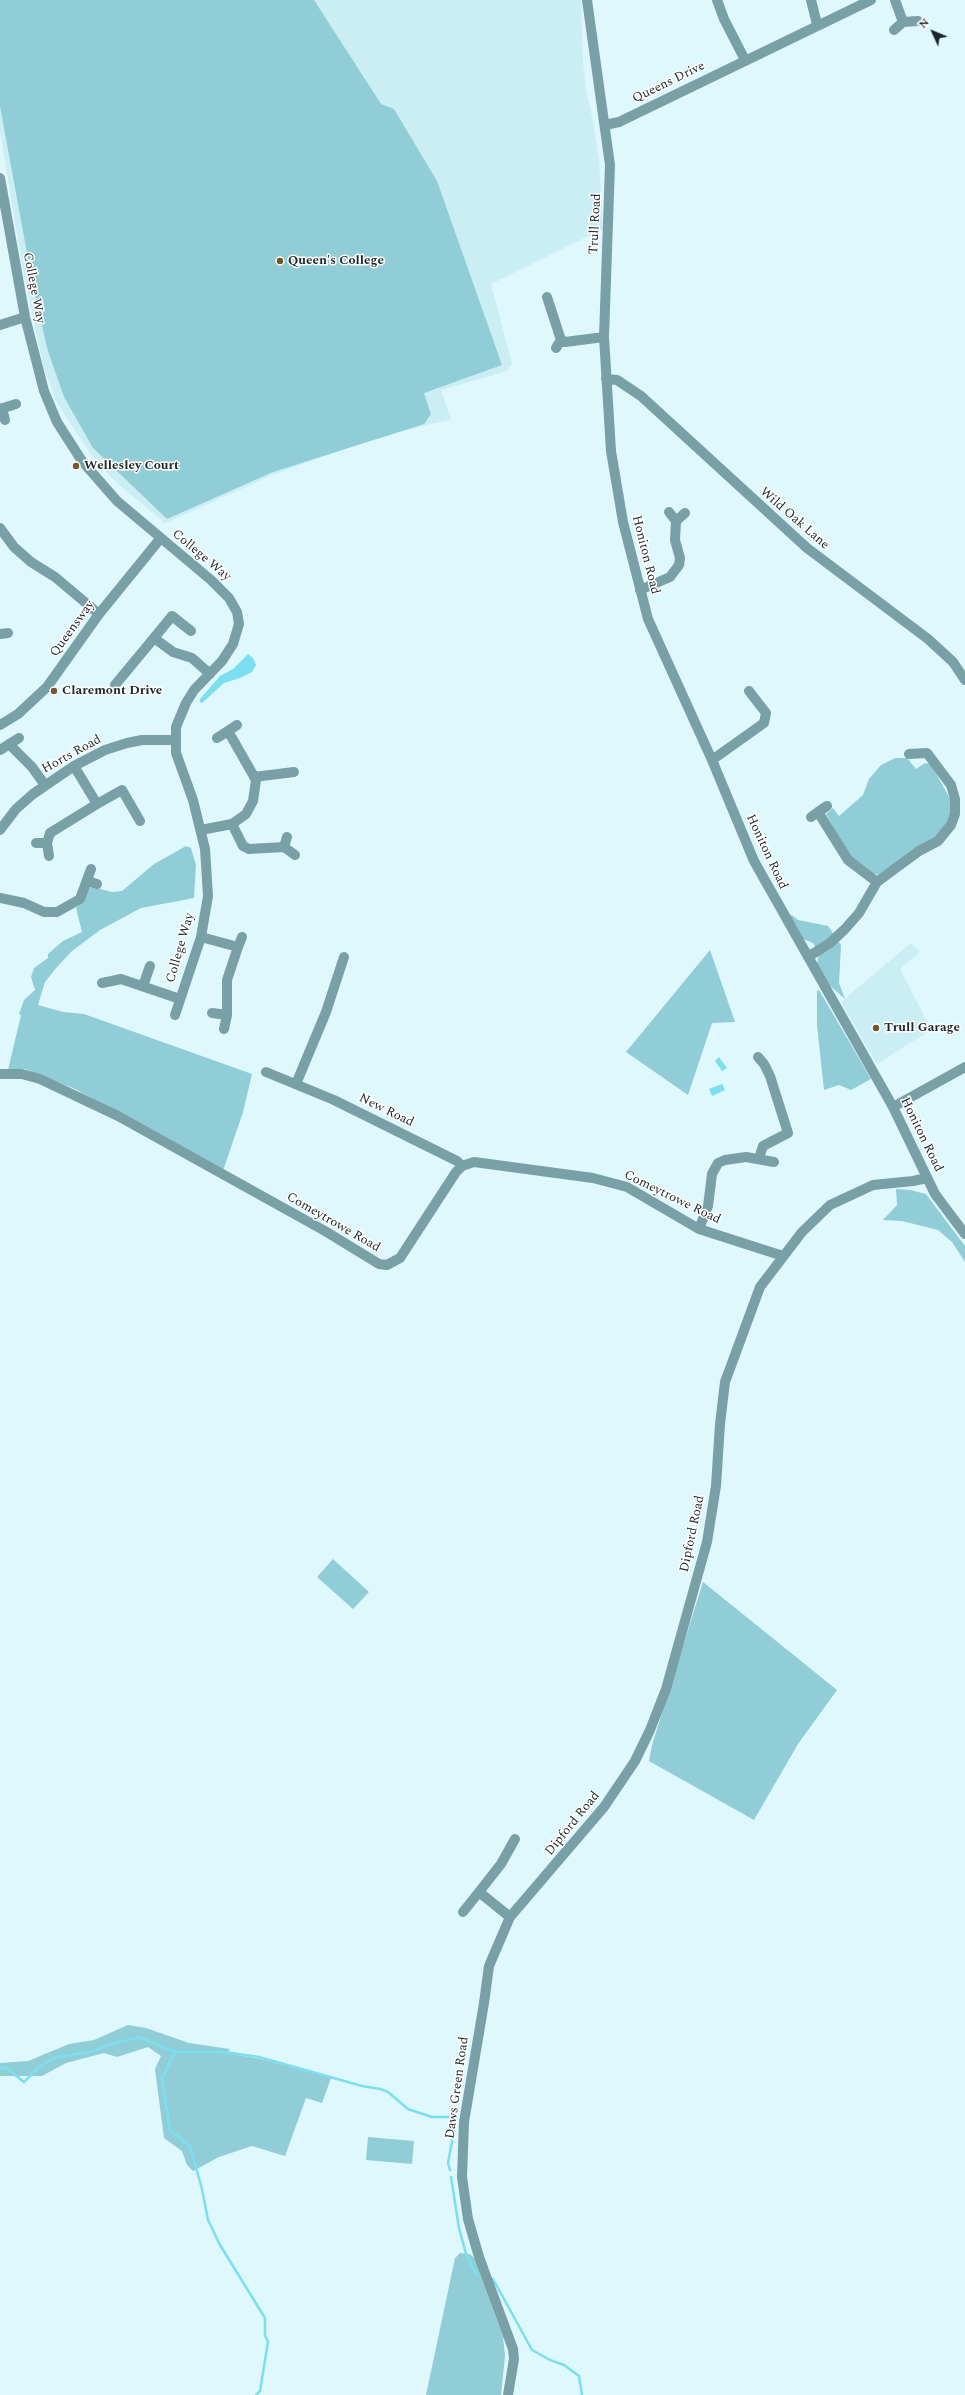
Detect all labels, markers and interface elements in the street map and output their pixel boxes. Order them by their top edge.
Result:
north arrow [913,12,953,52]
text: N [915,14,933,32]
street label: Queens Drive [630,59,708,107]
street label: Trull Road [587,193,605,255]
street label: College Way [18,251,48,325]
place label: Queen's College [288,253,384,269]
marker: Queen's College [275,256,285,266]
place label: Wellesley Court [84,458,179,474]
marker: Wellesley Court [71,461,81,471]
street label: Wild Oak Lane [756,485,832,553]
street label: Honiton Road [628,514,662,596]
street label: College Way [168,527,234,585]
street label: Queensway [47,598,99,660]
place label: Claremont Drive [62,683,162,699]
marker: Claremont Drive [49,686,59,696]
street label: Horts Road [40,732,104,778]
street label: Honiton Road [742,812,790,892]
street label: College Way [164,911,198,985]
place label: Trull Garage [884,1020,960,1036]
marker: Trull Garage [871,1023,881,1033]
street label: New Road [356,1091,416,1131]
street label: Honiton Road [896,1095,946,1175]
street label: Comeytrowe Road [621,1168,723,1228]
street label: Comeytrowe Road [283,1190,383,1256]
street label: Dipford Road [677,1494,709,1574]
street label: Dipford Road [542,1789,604,1859]
street label: Daws Green Road [443,2036,473,2140]

